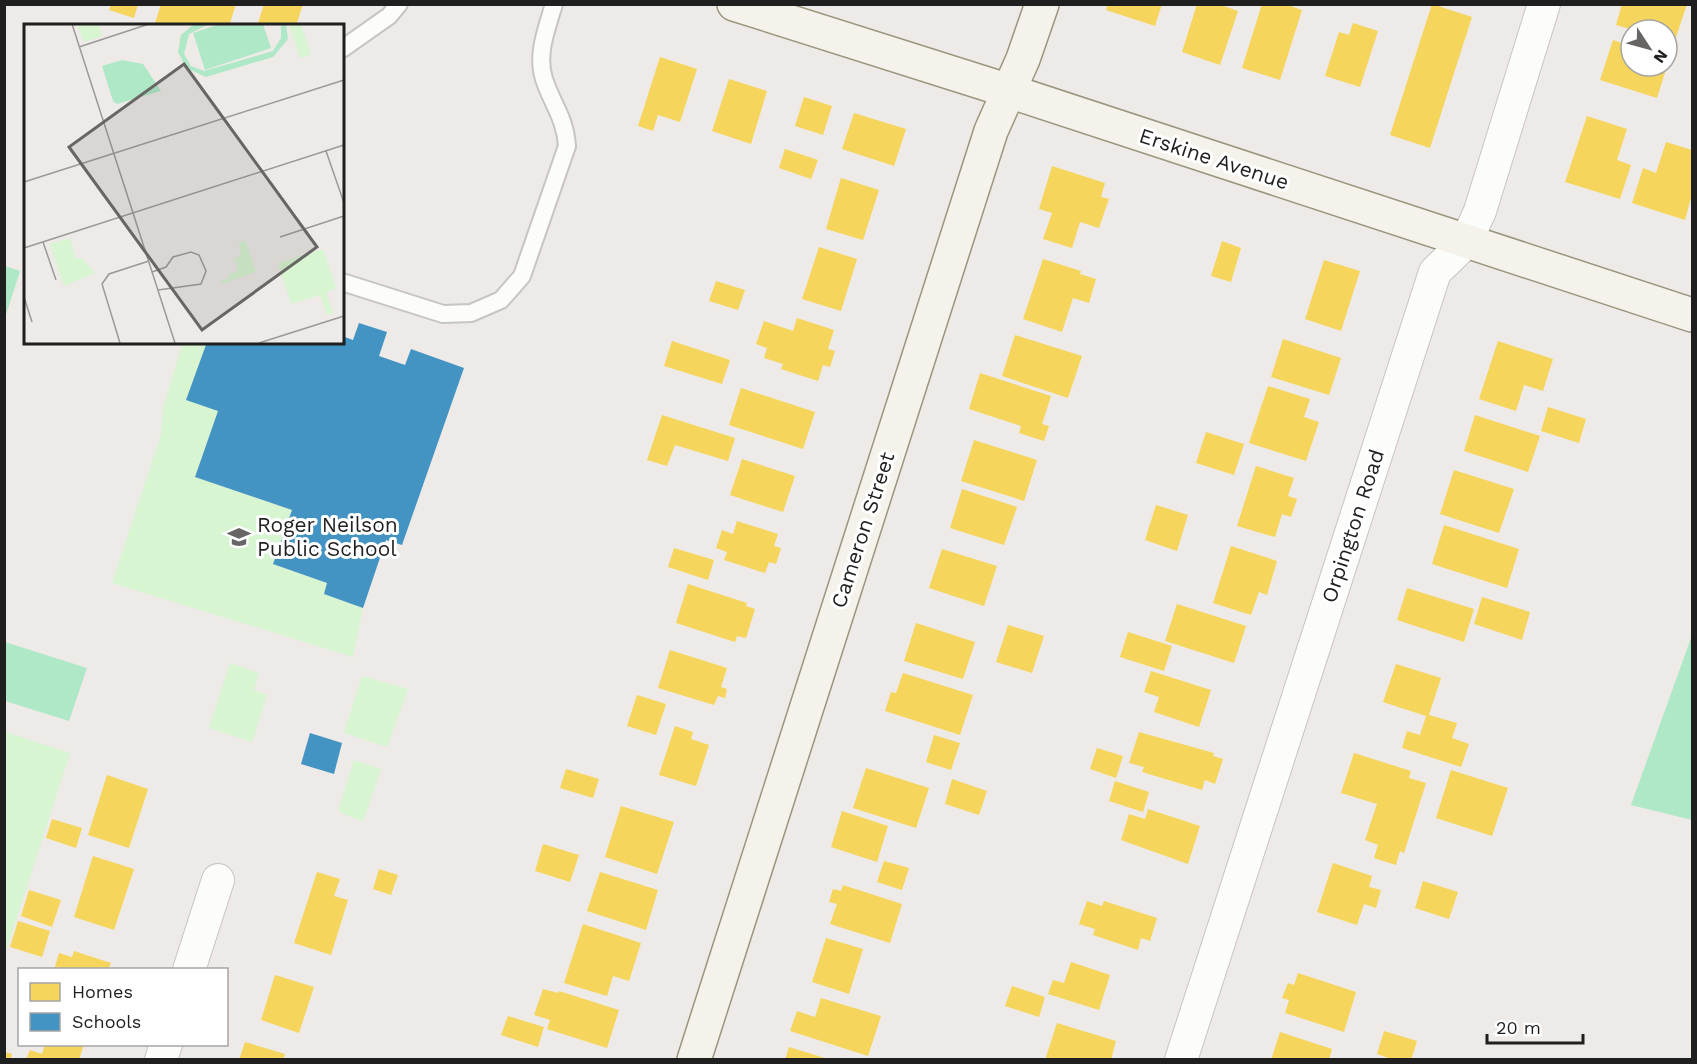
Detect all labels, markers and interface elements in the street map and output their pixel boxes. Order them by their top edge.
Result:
north arrow [1619,18,1679,78]
inset map [24,24,344,344]
text: N [1650,46,1672,67]
street label: Erskine Avenue [1136,123,1292,194]
street label: Orpington Road [1316,446,1389,606]
street label: Cameron Street [826,448,900,611]
place label: Roger Neilson Public School [257,512,398,561]
school or university icon: Roger Neilson Public School [226,524,252,550]
legend [18,968,228,1046]
text: Homes [72,981,133,1002]
scale bar [1487,1007,1583,1045]
text: Schools [72,1011,141,1032]
text: 20 m [1496,1017,1541,1038]

